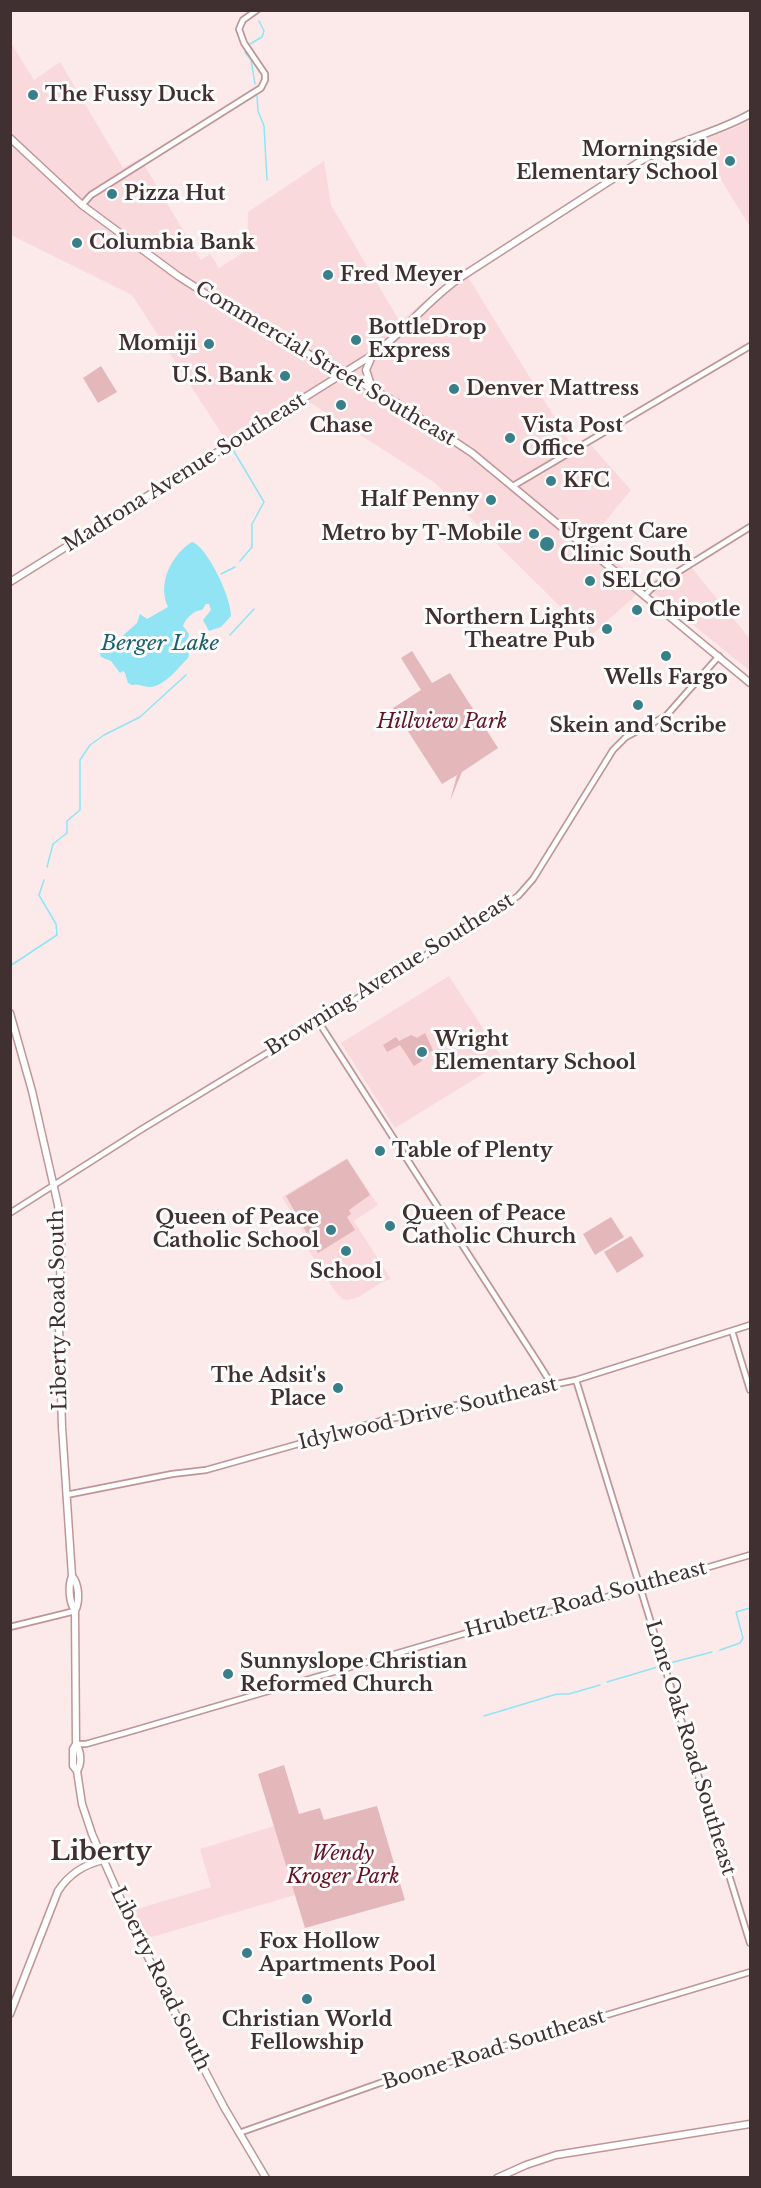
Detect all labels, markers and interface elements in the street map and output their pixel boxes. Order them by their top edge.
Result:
place label: The Fussy Duck [45,83,215,107]
marker: The Fussy Duck [26,88,40,102]
place label: Morningside Elementary School [516,138,718,185]
marker: Morningside Elementary School [723,154,737,168]
place label: Pizza Hut [124,182,225,206]
marker: Pizza Hut [105,187,119,201]
place label: Columbia Bank [89,231,255,255]
marker: Columbia Bank [70,236,84,250]
place label: Fred Meyer [340,263,463,287]
marker: Fred Meyer [321,268,335,282]
street label: Commercial Street Southeast [190,277,460,451]
place label: BottleDrop Express [368,316,486,363]
place label: Momiji [118,332,197,356]
marker: BottleDrop Express [349,333,363,347]
marker: Momiji [202,337,216,351]
place label: U.S. Bank [172,364,273,388]
marker: U.S. Bank [278,369,292,383]
place label: Denver Mattress [466,377,639,401]
marker: Denver Mattress [447,382,461,396]
street label: Madrona Avenue Southeast [59,388,311,558]
marker: Chase [334,398,348,412]
place label: Chase [309,414,373,438]
place label: Vista Post Office [522,414,623,461]
marker: Vista Post Office [503,431,517,445]
place label: KFC [563,469,610,493]
marker: KFC [544,474,558,488]
place label: Half Penny [360,488,479,512]
marker: Half Penny [484,493,498,507]
place label: Urgent Care Clinic South [560,520,692,567]
place label: Metro by T-Mobile [321,522,522,546]
marker: Metro by T-Mobile [527,527,541,541]
marker: Urgent Care Clinic South [538,535,556,553]
place label: SELCO [602,569,681,593]
marker: SELCO [583,574,597,588]
place label: Chipotle [649,598,741,622]
marker: Chipotle [630,603,644,617]
place label: Northern Lights Theatre Pub [424,606,595,653]
marker: Northern Lights Theatre Pub [600,622,614,636]
water label: Berger Lake [101,631,219,657]
marker: Wells Fargo [659,649,673,663]
place label: Wells Fargo [604,666,728,690]
marker: Skein and Scribe [631,698,645,712]
park label: Hillview Park [377,710,507,734]
place label: Skein and Scribe [550,714,726,738]
street label: Browning Avenue Southeast [261,888,519,1062]
place label: Wright Elementary School [434,1028,636,1075]
marker: Wright Elementary School [415,1045,429,1059]
place label: Table of Plenty [392,1139,553,1163]
marker: Table of Plenty [373,1144,387,1158]
place label: Queen of Peace Catholic Church [402,1202,576,1249]
place label: Queen of Peace Catholic School [153,1206,319,1253]
street label: Liberty Road South [45,1209,73,1411]
marker: Queen of Peace Catholic Church [383,1219,397,1233]
marker: Queen of Peace Catholic School [324,1223,338,1237]
marker: School [339,1244,353,1258]
place label: School [310,1260,382,1284]
place label: The Adsit's Place [211,1364,326,1411]
street label: Idylwood Drive Southeast [296,1372,560,1456]
marker: The Adsit's Place [331,1381,345,1395]
street label: Hrubetz Road Southeast [463,1556,709,1644]
street label: Lone Oak Road Southeast [640,1618,740,1878]
place label: Sunnyslope Christian Reformed Church [240,1650,467,1697]
marker: Sunnyslope Christian Reformed Church [221,1667,235,1681]
district label: Liberty [50,1837,152,1869]
park label: Wendy Kroger Park [286,1842,400,1889]
street label: Liberty Road South [105,1883,215,2075]
place label: Fox Hollow Apartments Pool [259,1930,436,1977]
marker: Fox Hollow Apartments Pool [240,1946,254,1960]
marker: Christian World Fellowship [300,1992,314,2006]
street label: Boone Road Southeast [380,2005,608,2095]
place label: Christian World Fellowship [222,2008,392,2055]

